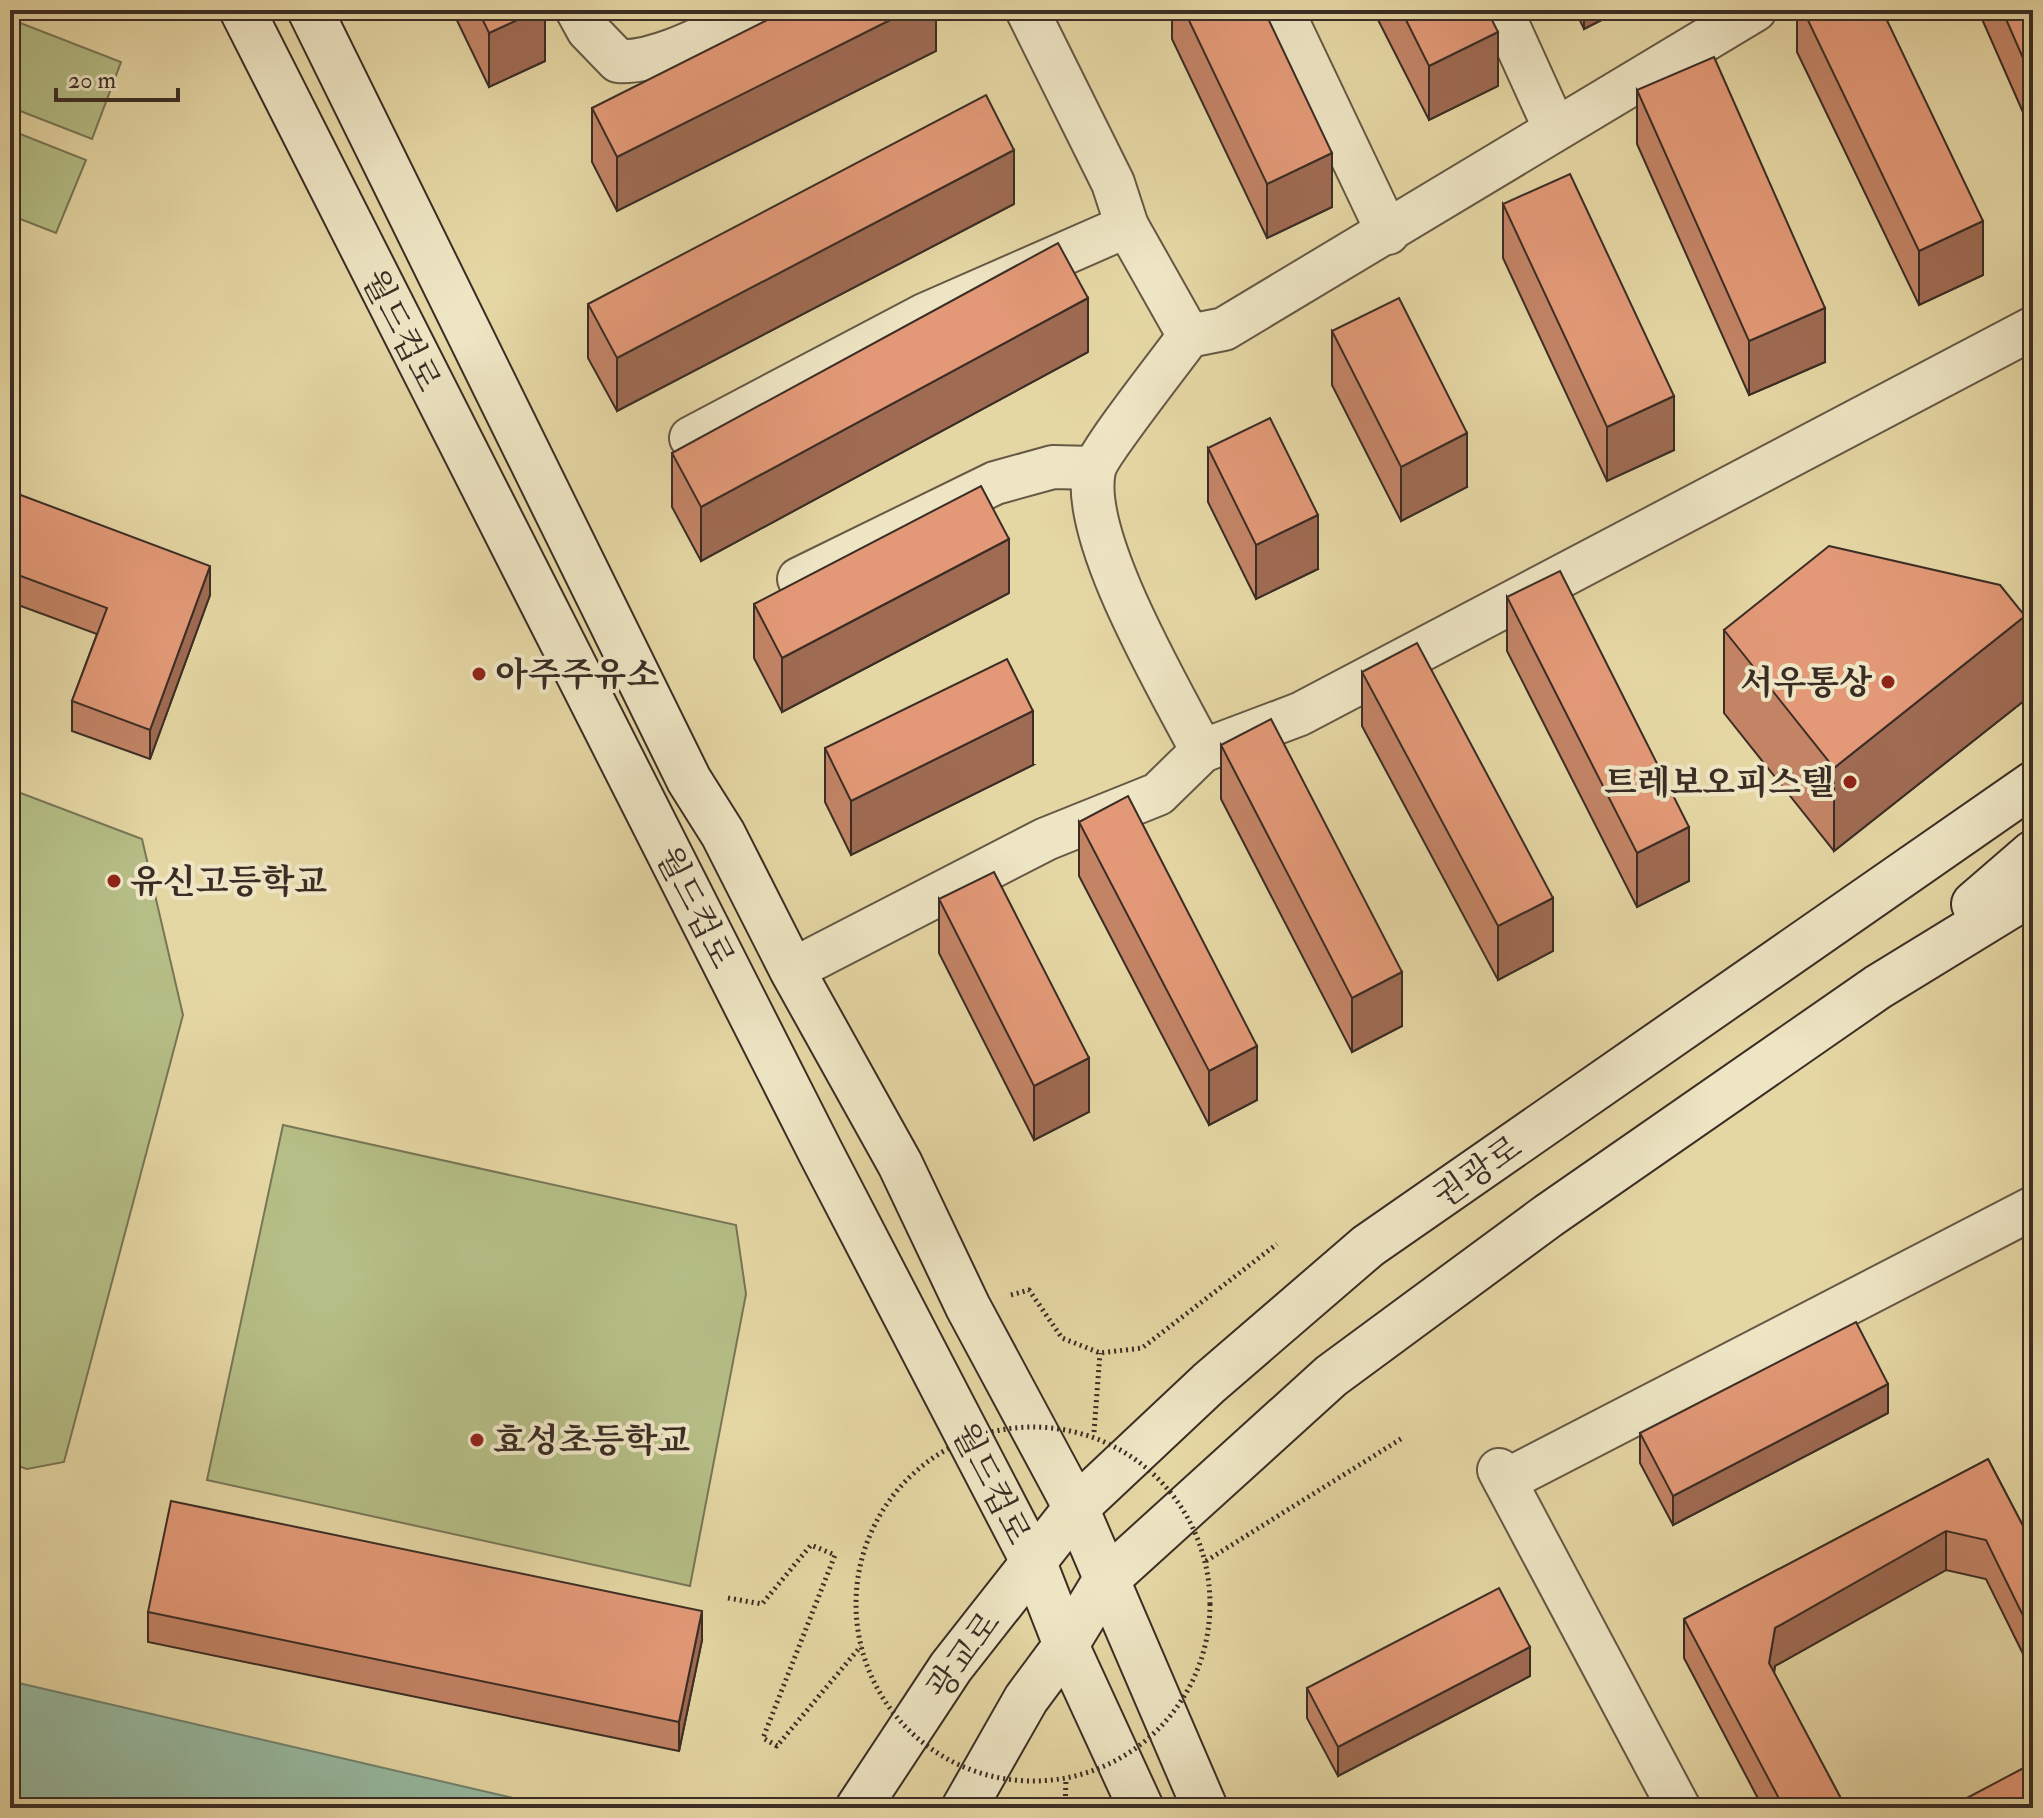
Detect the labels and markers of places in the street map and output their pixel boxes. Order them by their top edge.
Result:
place label: 아주주유소 [495,654,659,697]
place label: 서우통상 [1741,662,1872,705]
marker: 아주주유소 [470,665,488,683]
marker: 서우통상 [1879,673,1897,691]
place label: 트레보오피스텔 [1604,762,1834,805]
marker: 트레보오피스텔 [1841,773,1859,791]
place label: 유신고등학교 [130,861,327,904]
marker: 유신고등학교 [105,872,123,890]
place label: 효성초등학교 [493,1420,690,1463]
marker: 효성초등학교 [468,1431,486,1449]

